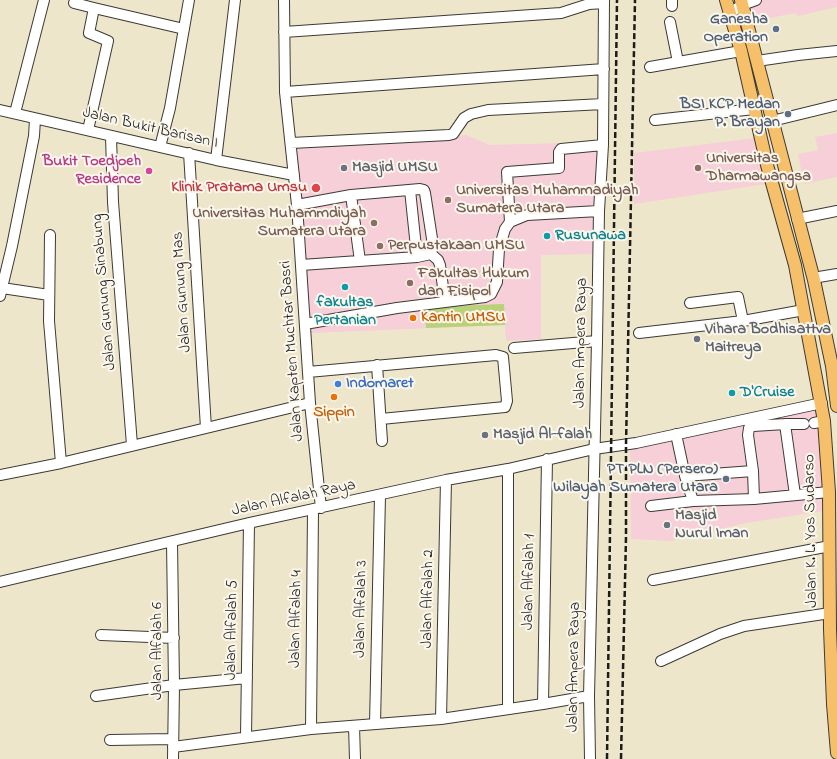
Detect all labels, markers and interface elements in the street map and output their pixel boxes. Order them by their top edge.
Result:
place label: Ganesha Operation [704,10,768,48]
marker: Ganesha Operation [771,24,781,34]
place label: BSI KCP Medan P. Brayan [680,95,780,133]
street label: Jalan Bukit Barisan I [80,104,220,154]
marker: BSI KCP Medan P. Brayan [783,109,793,119]
place label: Universitas Dharmawangsa [706,149,811,187]
place label: Bukit Toedjoeh Residence [43,152,141,190]
place label: Masjid UMSU [352,158,438,178]
marker: Masjid UMSU [339,163,349,173]
marker: Universitas Dharmawangsa [693,163,703,173]
marker: Bukit Toedjoeh Residence [144,166,154,176]
place label: Klinik Pratama Umsu [171,178,307,198]
place label: Universitas Muhammadiyah Sumatera Utara [456,181,638,219]
marker: Klinik Pratama Umsu [310,182,322,194]
marker: Universitas Muhammadiyah Sumatera Utara [443,195,453,205]
place label: Universitas Muhammdiyah Sumatera Utara [192,204,366,242]
street label: Jalan Gunung Sinabung [89,213,121,371]
marker: Universitas Muhammdiyah Sumatera Utara [369,218,379,228]
place label: Rusunawa [555,226,626,246]
street label: Jalan Gunung Mas [169,231,197,353]
marker: Rusunawa [542,231,552,241]
place label: Perpustakaan UMSU [388,236,525,256]
marker: Perpustakaan UMSU [375,241,385,251]
street label: Jalan Kapten Muchtar Basri [277,260,309,442]
place label: Fakultas Hukum dan Fisipol [418,264,529,302]
marker: Fakultas Hukum dan Fisipol [405,278,415,288]
street label: Jalan Ampera Raya [571,278,593,408]
marker: fakultas Pertanian [340,282,350,292]
place label: fakultas Pertanian [314,293,376,331]
place label: Kantin UMSU [421,308,506,328]
marker: Kantin UMSU [408,313,418,323]
place label: Vihara Bodhisattva Maitreya [705,320,831,358]
marker: Vihara Bodhisattva Maitreya [692,334,702,344]
place label: Indomaret [346,374,414,394]
marker: Indomaret [333,379,343,389]
place label: D'Cruise [740,383,794,403]
marker: D'Cruise [727,388,737,398]
marker: Sippin [329,392,339,402]
place label: Sippin [313,403,355,423]
place label: Masjid Al-falah [493,425,592,445]
marker: Masjid Al-falah [480,430,490,440]
street label: Jalan K. L. Yos Sudarso [801,454,823,608]
place label: PT PLN (Persero) Wilayah Sumatera Utara [553,460,718,498]
marker: PT PLN (Persero) Wilayah Sumatera Utara [721,474,731,484]
street label: Jalan Alfalah Raya [230,476,358,522]
place label: Masjid Nurul Iman [675,506,748,544]
marker: Masjid Nurul Iman [662,520,672,530]
street label: Jalan Alfalah 1 [520,534,540,630]
street label: Jalan Alfalah 2 [419,549,439,649]
street label: Jalan Alfalah 3 [352,560,372,658]
street label: Jalan Alfalah 4 [287,570,307,668]
street label: Jalan Alfalah 5 [223,580,243,680]
street label: Jalan Alfalah 6 [148,602,168,700]
street label: Jalan Ampera Raya [564,602,586,732]

